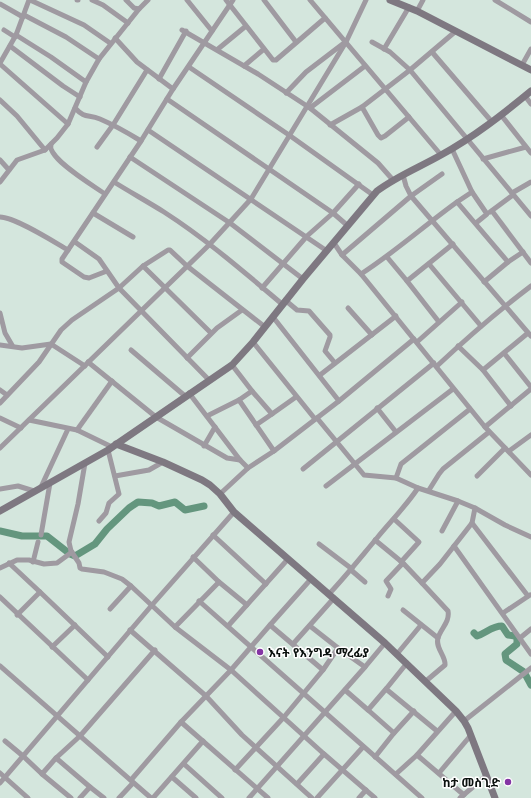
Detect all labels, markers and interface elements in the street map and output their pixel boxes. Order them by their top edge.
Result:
place label: እናት የእንግዳ ማረፊያ [268,645,369,660]
marker: እናት የእንግዳ ማረፊያ [255,647,265,657]
place label: ከታ መስጊድ [442,775,501,790]
marker: ከታ መስጊድ [503,777,513,787]

